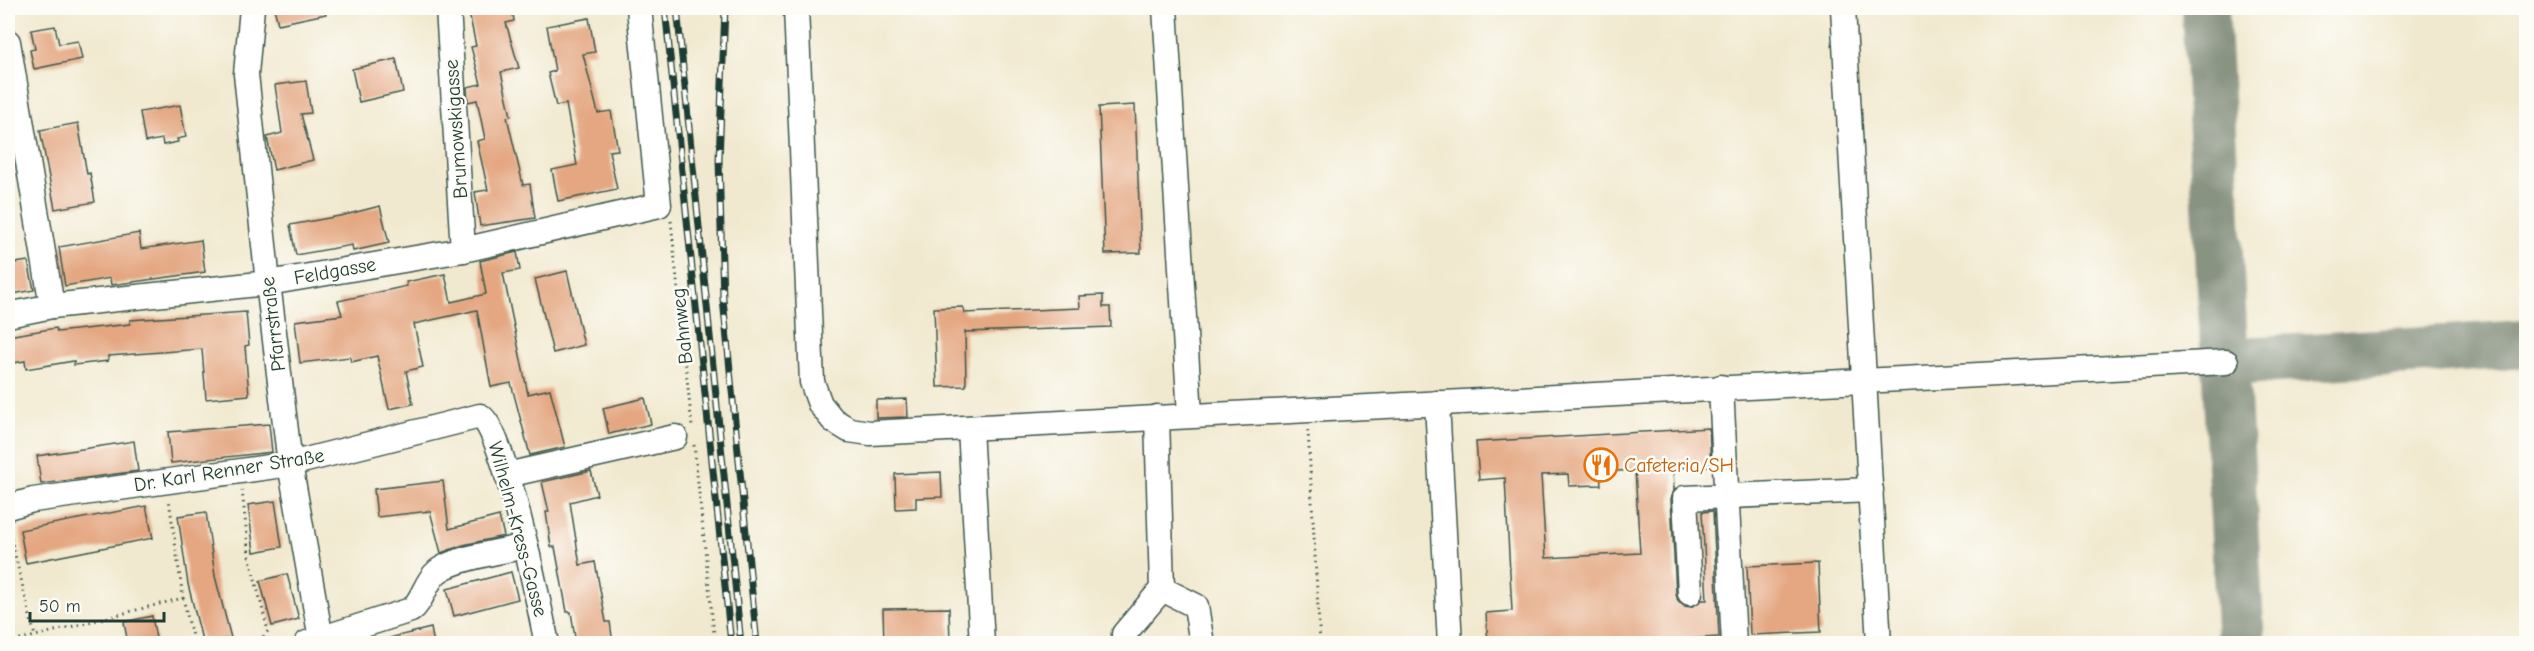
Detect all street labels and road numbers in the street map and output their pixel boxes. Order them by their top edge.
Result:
street label: Brumowskigasse [440,59,472,199]
street label: Feldgasse [292,252,378,290]
street label: Pfarrstraße [256,275,290,373]
street label: Bahnweg [667,287,697,365]
street label: Wilhelm-Kress-Gasse [484,439,552,619]
street label: Dr. Karl Renner Straße [132,444,326,496]

